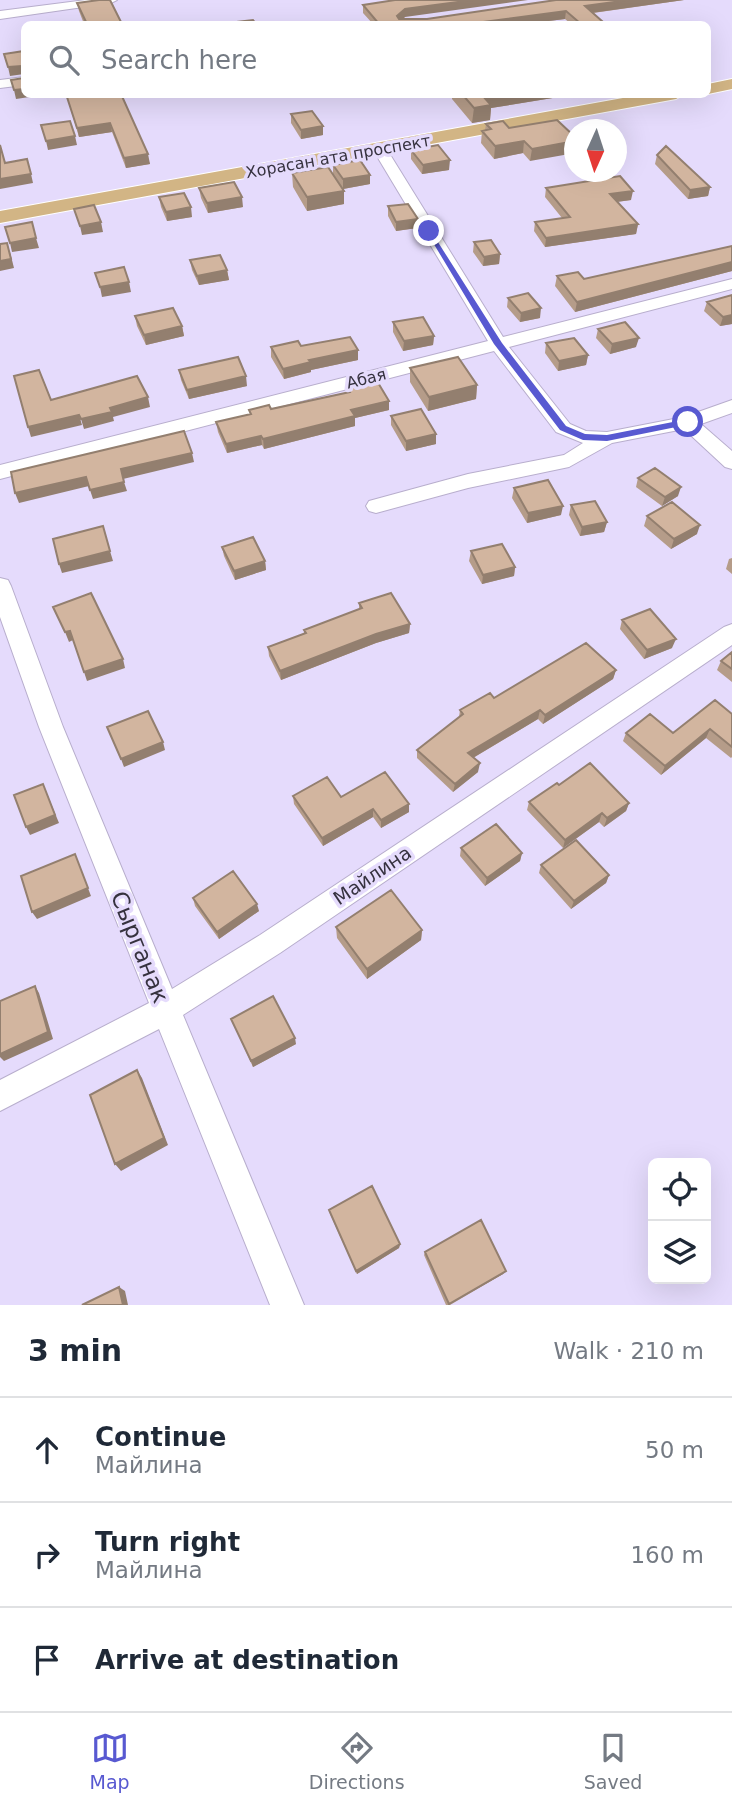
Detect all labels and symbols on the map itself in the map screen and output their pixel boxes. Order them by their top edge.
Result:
north arrow [564,119,627,182]
street label: Хорасан ата проспект [244,131,432,182]
route end [413,215,444,246]
street label: Абая [344,364,388,393]
route start [672,406,703,437]
street label: Майлина [329,841,415,909]
street label: Сырганак [106,887,174,1007]

